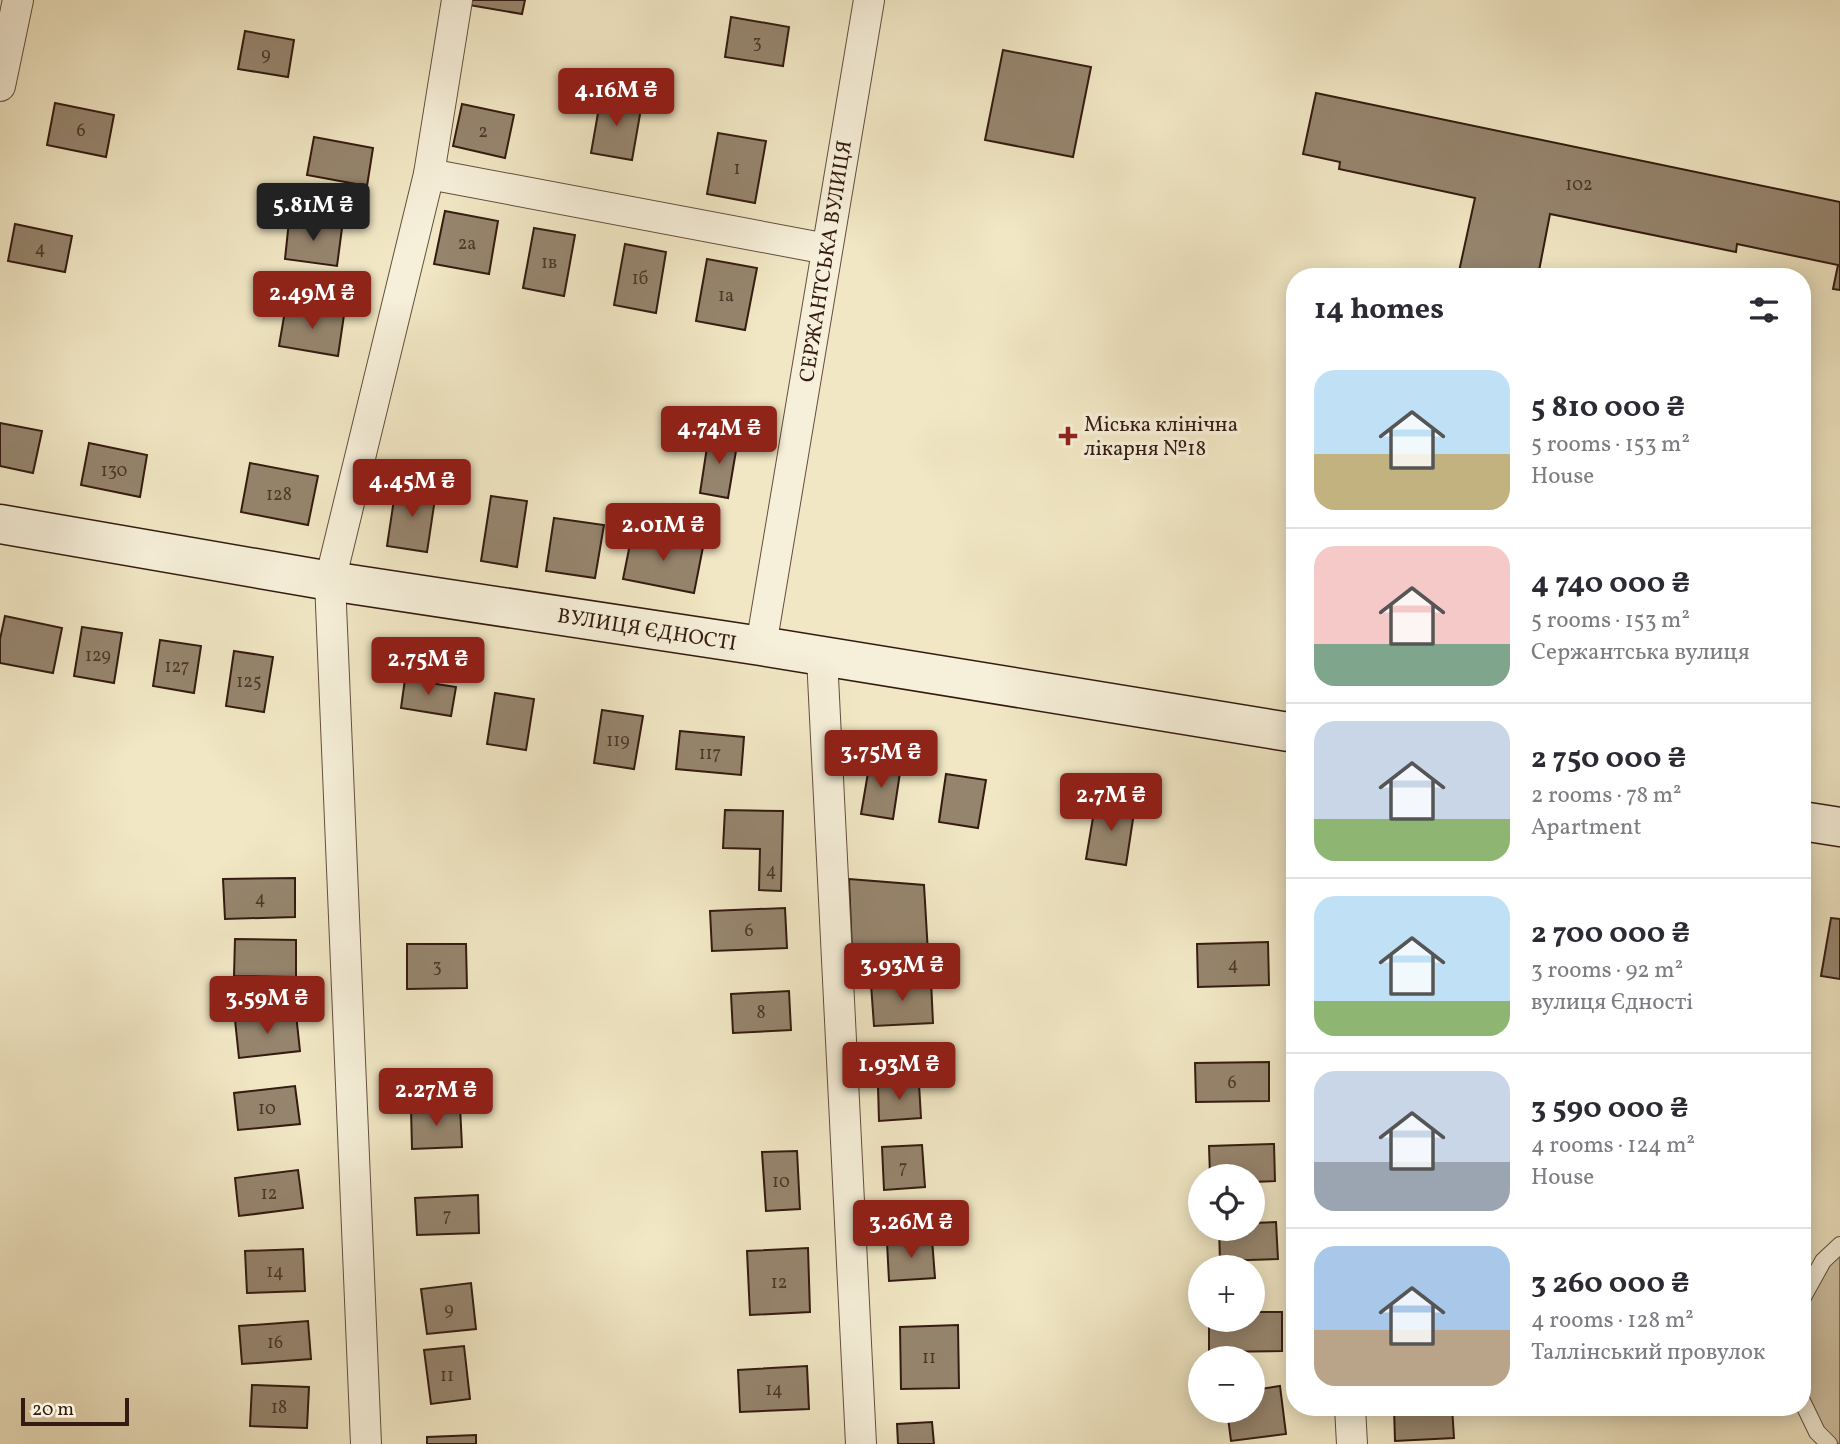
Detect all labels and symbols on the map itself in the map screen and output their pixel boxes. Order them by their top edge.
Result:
house number: 3 [752,31,762,56]
house number: 9 [261,43,271,68]
pin: 4.16M ₴ [551,68,681,128]
house number: 6 [76,119,86,144]
house number: 2 [478,120,488,145]
street label: СЕРЖАНТСЬКА ВУЛИЦЯ [793,138,860,384]
house number: 1 [734,157,740,182]
house number: 102 [1565,173,1593,198]
pin: 5.81M ₴ [248,184,378,243]
house number: 2а [458,232,476,257]
house number: 4 [35,237,45,262]
house number: 1в [541,251,557,276]
house number: 1б [632,267,648,292]
pin: 2.49M ₴ [247,272,377,331]
house number: 1а [718,284,734,309]
pin: 4.74M ₴ [654,406,784,466]
place label: Міська клінічна лікарня №18 [1084,411,1238,464]
marker: Міська клінічна лікарня №18 [1058,426,1078,446]
house number: 130 [101,459,128,484]
pin: 4.45M ₴ [347,460,477,519]
house number: 128 [266,483,292,508]
pin: 2.01M ₴ [598,504,728,563]
street label: ВУЛИЦЯ ЄДНОСТІ [555,602,738,659]
pin: 2.75M ₴ [363,638,493,697]
house number: 129 [85,644,111,669]
house number: 127 [165,655,189,680]
house number: 125 [236,670,262,695]
house number: 119 [606,729,630,754]
pin: 3.75M ₴ [816,730,946,790]
house number: 117 [699,742,721,767]
pin: 2.7M ₴ [1054,774,1168,833]
house number: 4 [766,859,776,884]
house number: 4 [255,887,265,912]
house number: 6 [744,919,754,944]
pin: 3.93M ₴ [837,944,967,1003]
house number: 4 [1228,953,1238,978]
house number: 3 [432,955,442,980]
pin: 3.59M ₴ [202,976,332,1036]
house number: 8 [756,1001,766,1026]
pin: 1.93M ₴ [834,1042,964,1102]
pin: 2.27M ₴ [371,1068,501,1128]
house number: 6 [1227,1071,1237,1096]
house number: 10 [258,1097,276,1122]
house number: 7 [899,1156,907,1181]
house number: 10 [772,1170,790,1195]
house number: 12 [261,1182,277,1207]
pin: 3.26M ₴ [846,1200,976,1260]
house number: 7 [443,1204,451,1229]
house number: 14 [266,1260,284,1285]
house number: 12 [771,1271,787,1296]
house number: 9 [444,1298,454,1323]
house number: 16 [267,1331,283,1356]
house number: 11 [922,1346,936,1371]
house number: 11 [440,1364,454,1389]
house number: 14 [765,1378,783,1403]
scale bar [21,1395,130,1427]
house number: 18 [271,1396,287,1421]

